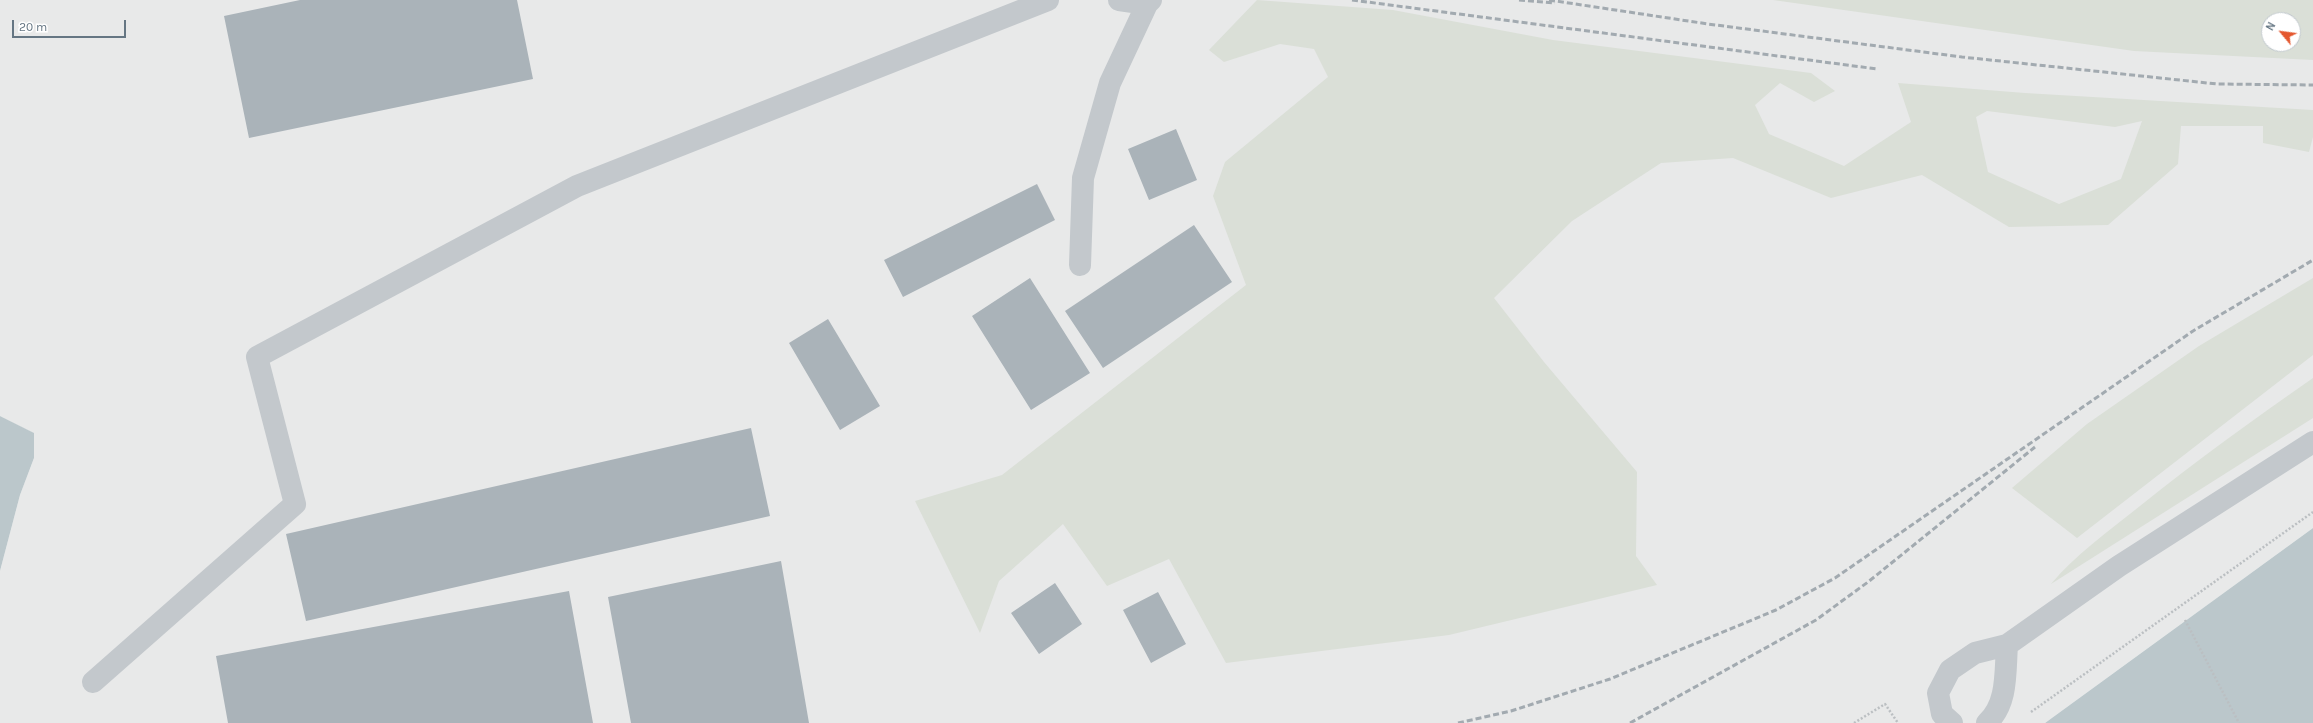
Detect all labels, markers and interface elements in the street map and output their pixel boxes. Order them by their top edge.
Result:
scale bar [14,12,128,38]
north arrow [2261,12,2301,52]
text: 20 m [19,20,47,34]
text: N [2263,20,2279,33]

